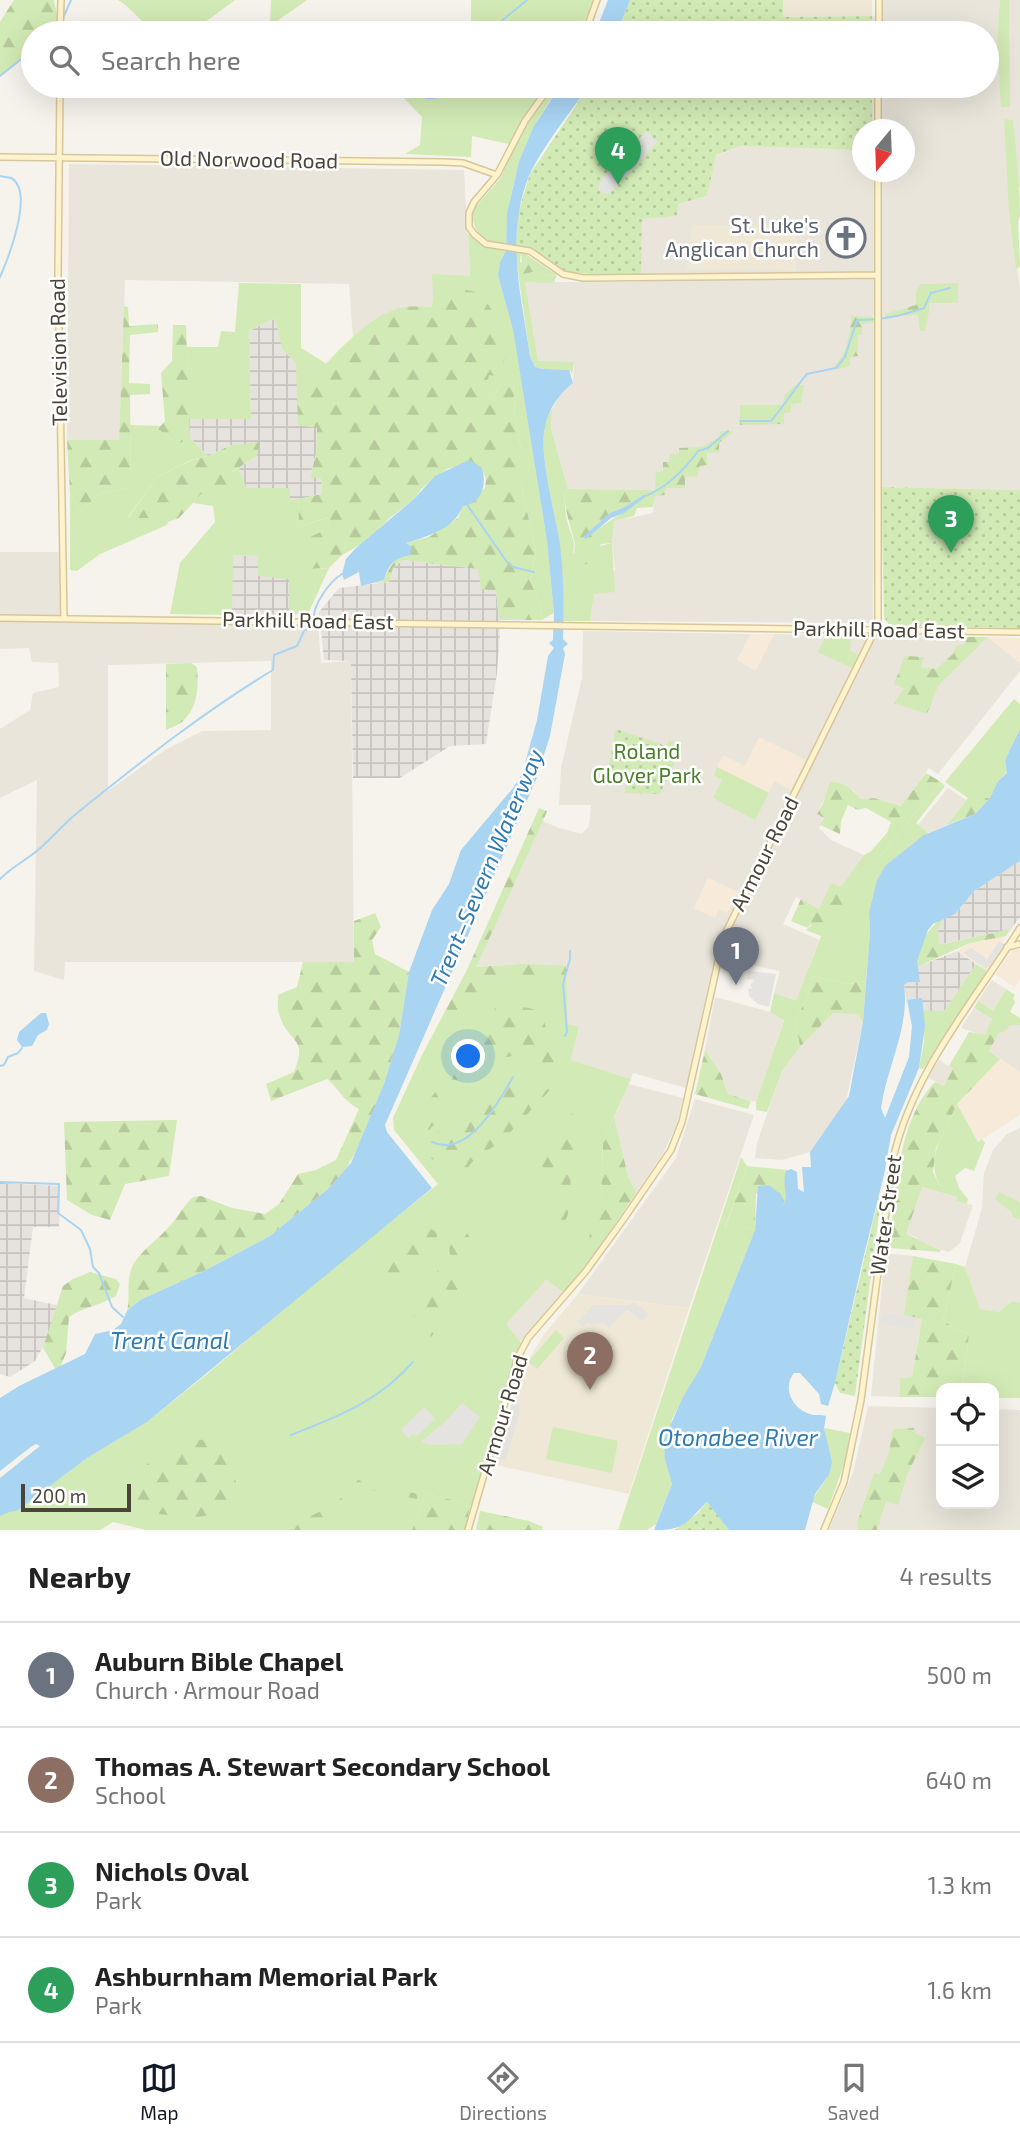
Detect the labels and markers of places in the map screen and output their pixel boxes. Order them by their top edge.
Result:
pin: 4 [595,127,641,185]
place label: St. Luke's Anglican Church [665,212,819,261]
church icon: St. Luke's Anglican Church [825,217,867,259]
pin: 3 [928,495,974,553]
pin: 1 [713,927,759,985]
pin: 2 [567,1332,613,1390]

